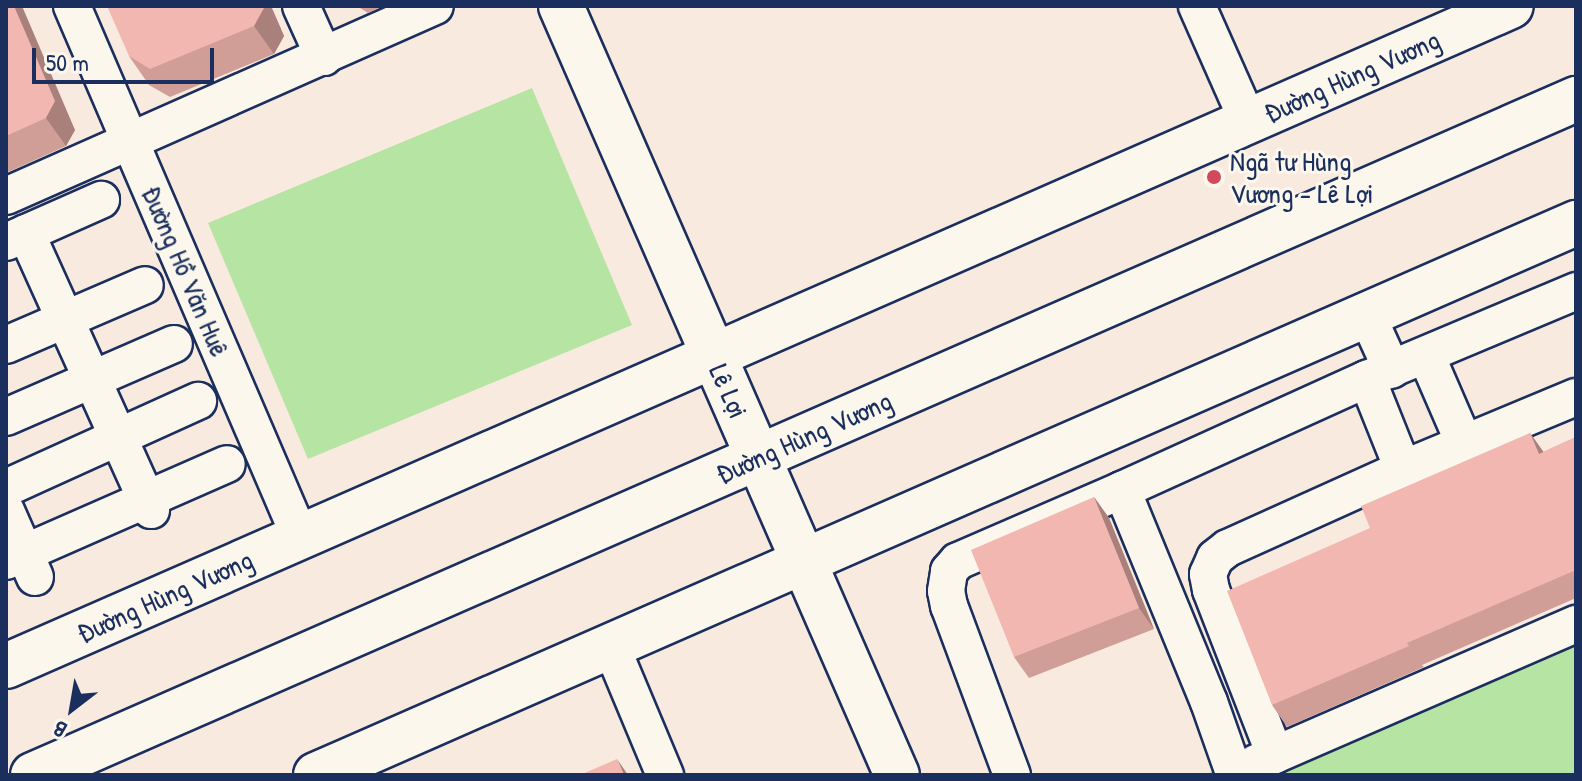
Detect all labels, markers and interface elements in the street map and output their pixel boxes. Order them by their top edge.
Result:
street label: Đường Hùng Vương [1259,22,1445,130]
scale bar [36,32,218,82]
text: 50 m [46,46,89,78]
place label: Ngã tư Hùng Vương - Lê Lợi [1230,144,1373,210]
marker: Ngã tư Hùng Vương - Lê Lợi [1205,168,1223,186]
street label: Đường Hồ Văn Huê [135,181,237,361]
street label: Lê Lợi [702,359,756,423]
street label: Đường Hùng Vương [711,383,897,491]
street label: Đường Hùng Vương [72,542,258,650]
north arrow [32,669,112,749]
text: B [47,714,72,745]

